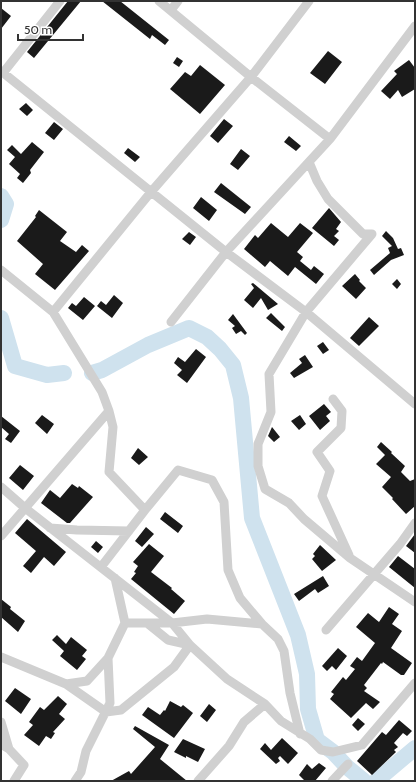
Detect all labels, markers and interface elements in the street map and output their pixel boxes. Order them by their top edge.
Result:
scale bar [18,16,83,42]
text: 50 m [24,22,52,37]

